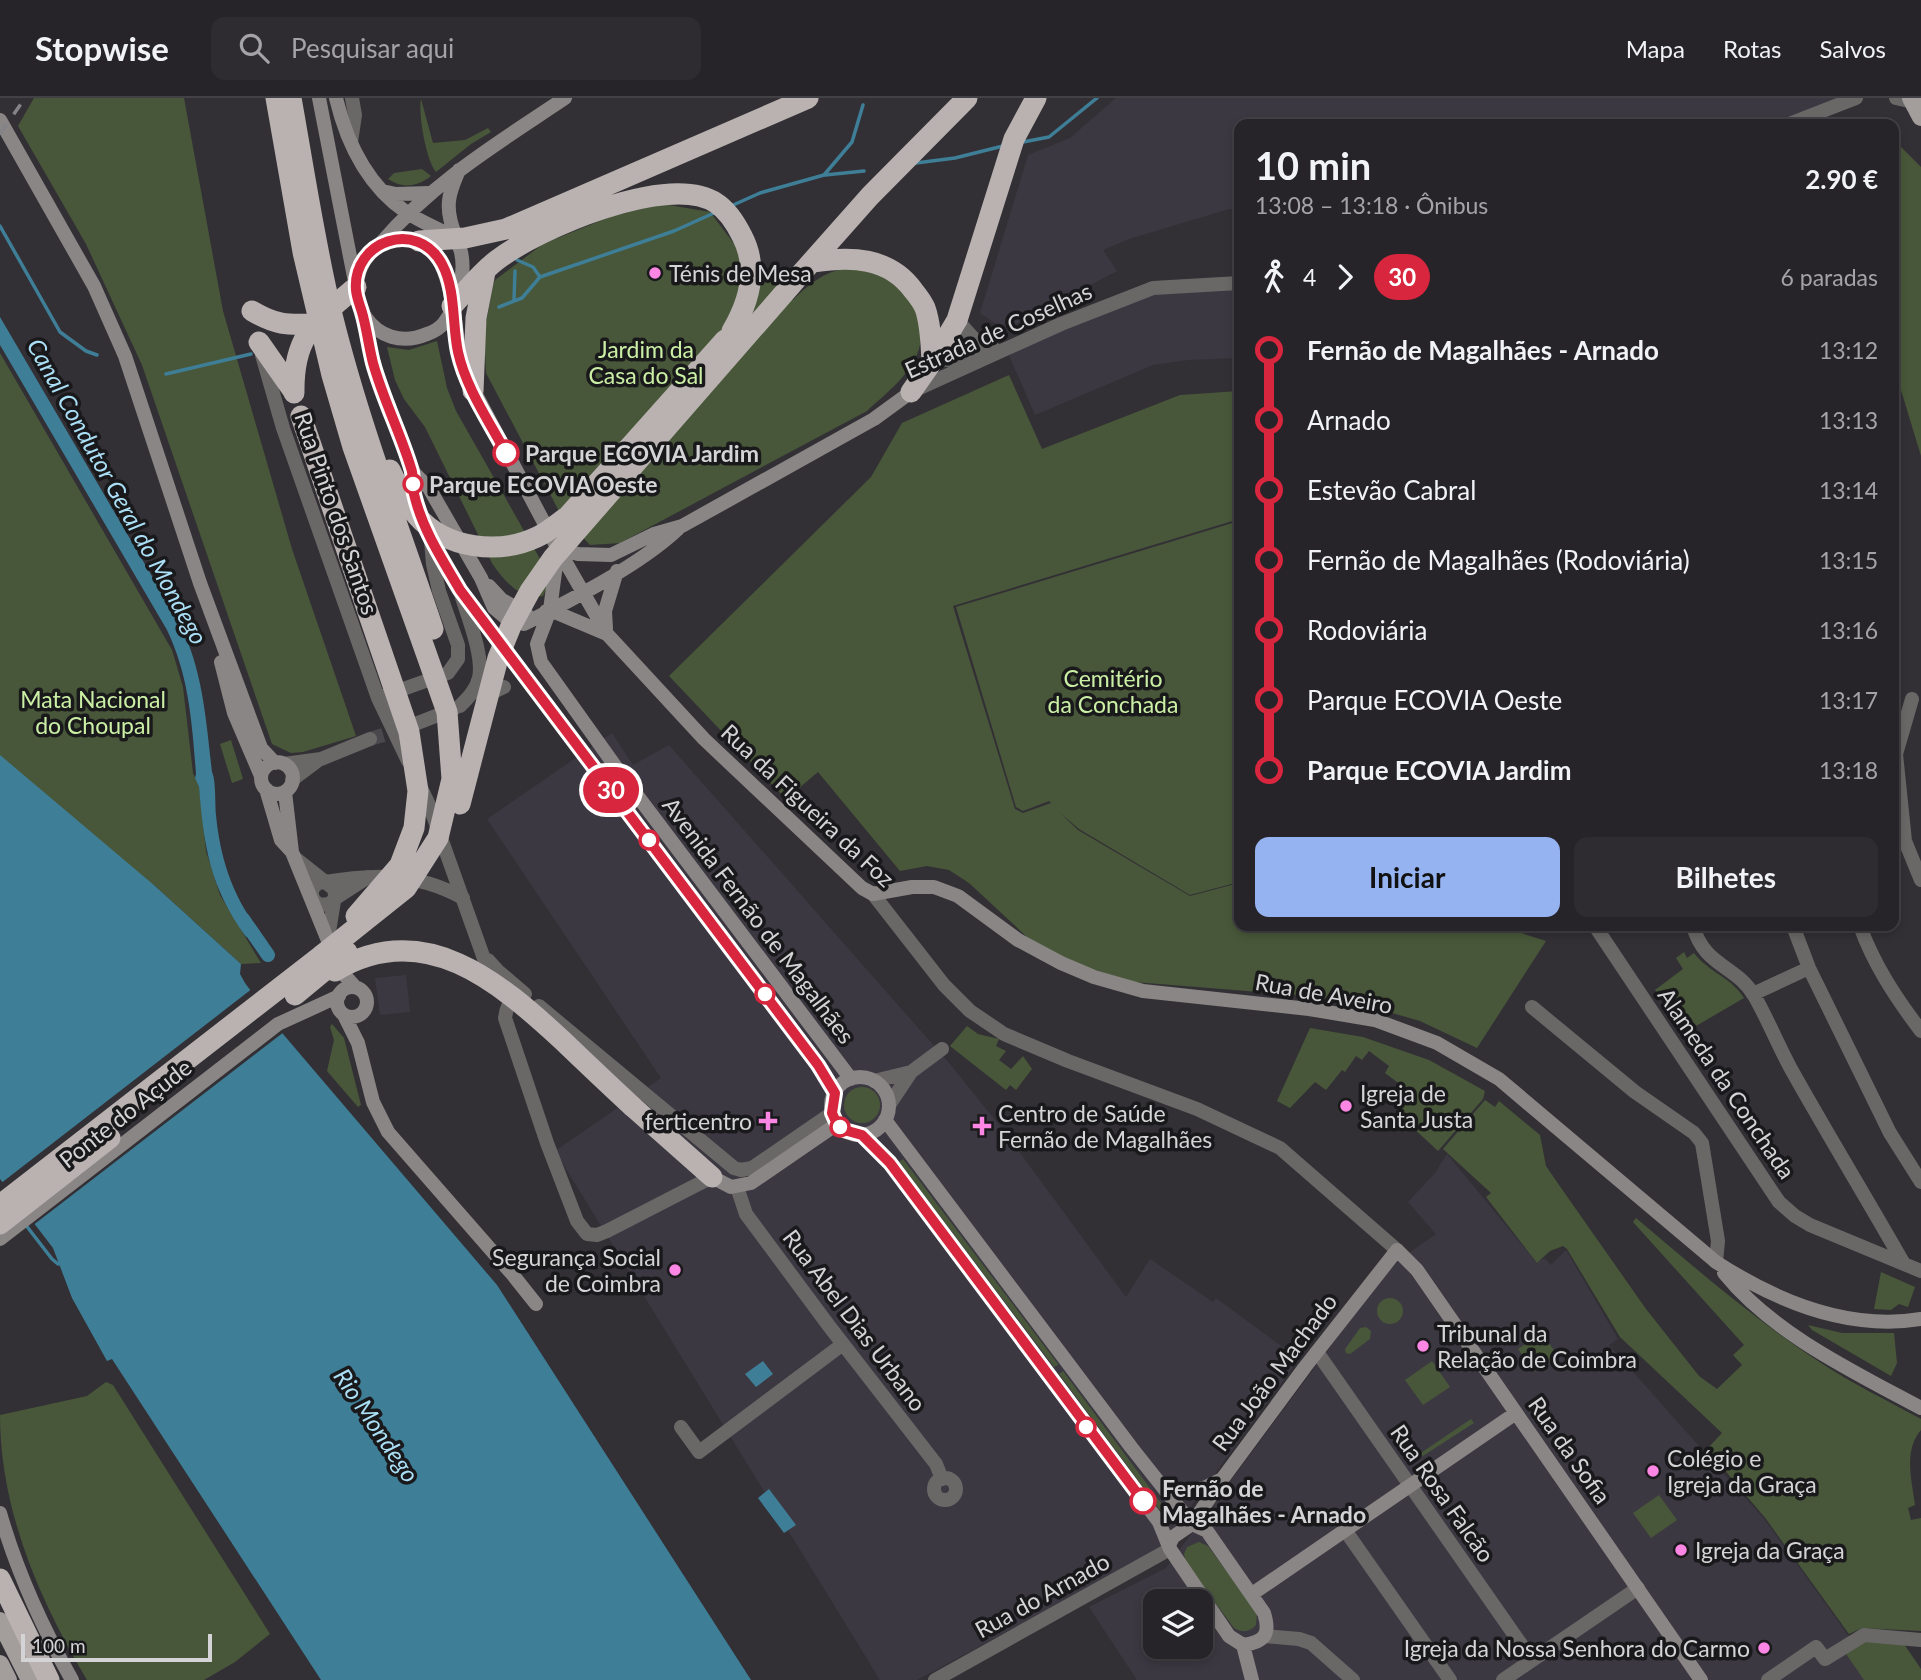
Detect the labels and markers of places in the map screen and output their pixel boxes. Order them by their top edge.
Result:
place label: Ténis de Mesa [669,259,812,287]
marker: Ténis de Mesa [647,265,663,281]
place label: Parque ECOVIA Jardim [525,439,759,467]
marker: Parque ECOVIA Jardim [493,440,519,466]
place label: Parque ECOVIA Oeste [429,470,658,498]
marker: Parque ECOVIA Oeste [403,474,423,494]
unlabelled marker [639,830,659,850]
unlabelled marker [755,984,775,1004]
place label: Igreja de Santa Justa [1360,1079,1473,1133]
marker: Igreja de Santa Justa [1338,1098,1354,1114]
place label: Centro de Saúde Fernão de Magalhães [998,1099,1212,1153]
place label: ferticentro [645,1107,752,1135]
marker: ferticentro [758,1111,778,1131]
marker: Centro de Saúde Fernão de Magalhães [972,1116,992,1136]
unlabelled marker [830,1117,850,1137]
place label: Segurança Social de Coimbra [492,1243,661,1297]
marker: Segurança Social de Coimbra [667,1262,683,1278]
place label: Tribunal da Relação de Coimbra [1437,1319,1637,1373]
marker: Tribunal da Relação de Coimbra [1415,1338,1431,1354]
unlabelled marker [1076,1417,1096,1437]
place label: Colégio e Igreja da Graça [1667,1444,1817,1498]
marker: Colégio e Igreja da Graça [1645,1463,1661,1479]
place label: Fernão de Magalhães - Arnado [1162,1474,1366,1528]
marker: Fernão de Magalhães - Arnado [1130,1488,1156,1514]
place label: Igreja da Graça [1695,1536,1845,1564]
marker: Igreja da Graça [1673,1542,1689,1558]
place label: Igreja da Nossa Senhora do Carmo [1404,1634,1750,1662]
marker: Igreja da Nossa Senhora do Carmo [1756,1640,1772,1656]

